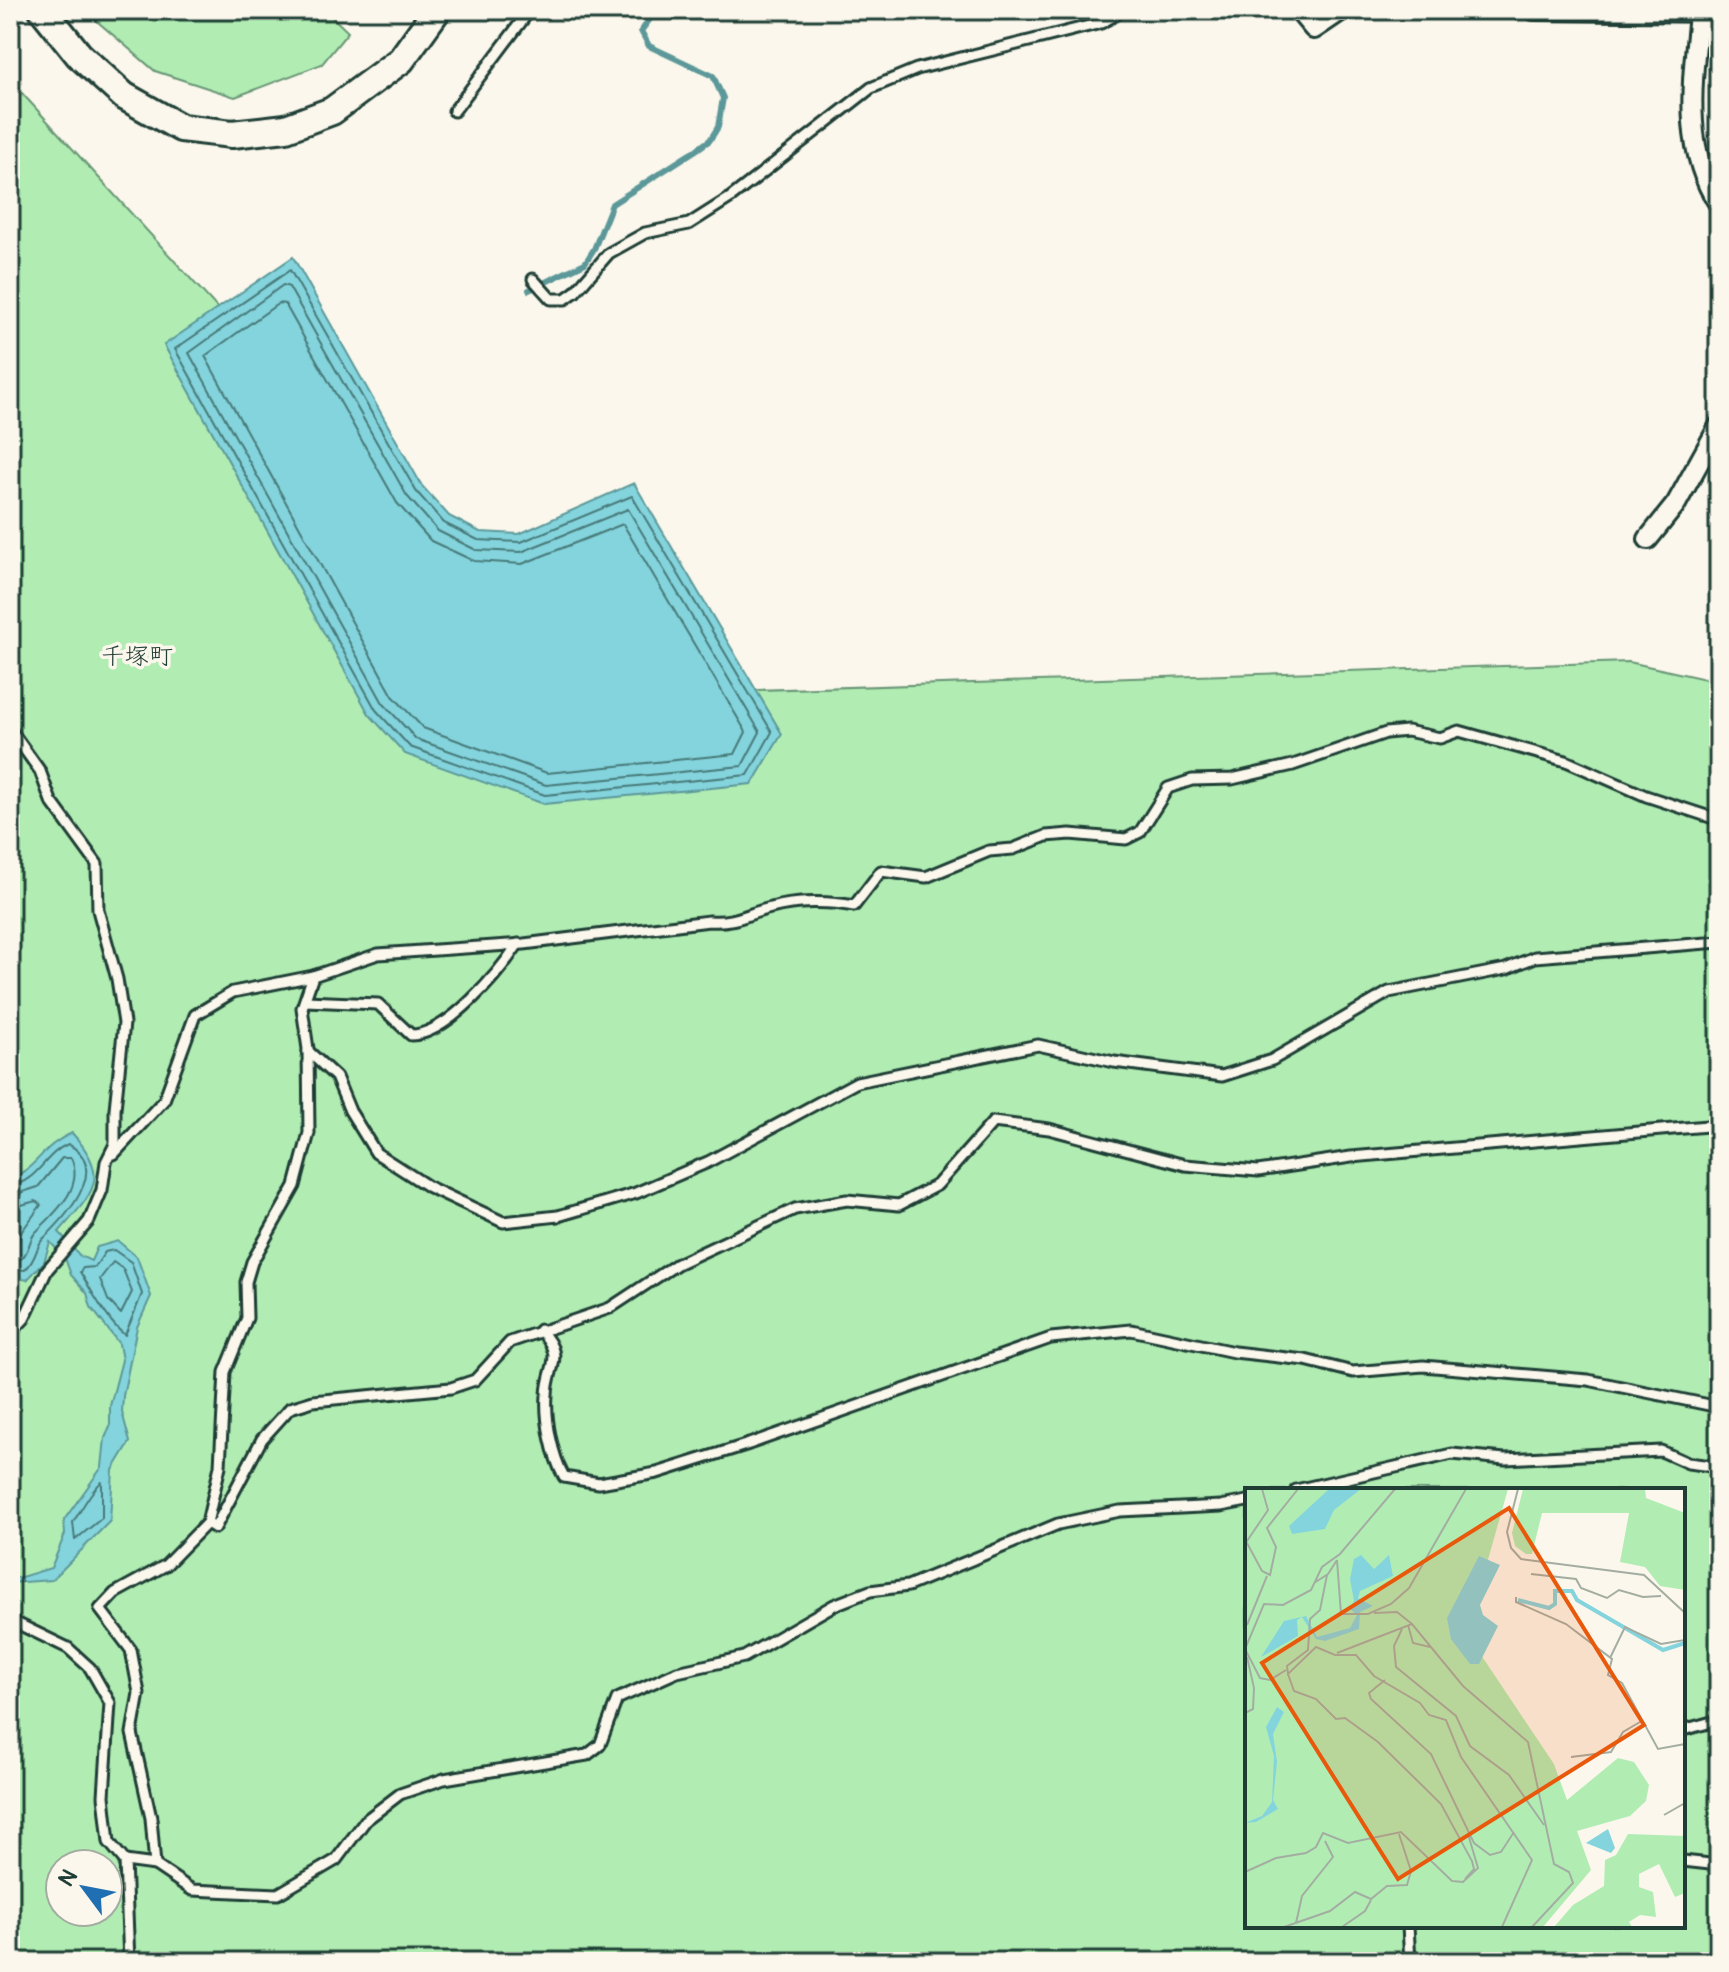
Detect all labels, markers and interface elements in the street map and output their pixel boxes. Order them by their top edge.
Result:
district label: 千塚町 [101,642,173,671]
inset map [1245,1488,1685,1928]
north arrow [44,1848,124,1928]
text: N [52,1864,84,1892]

